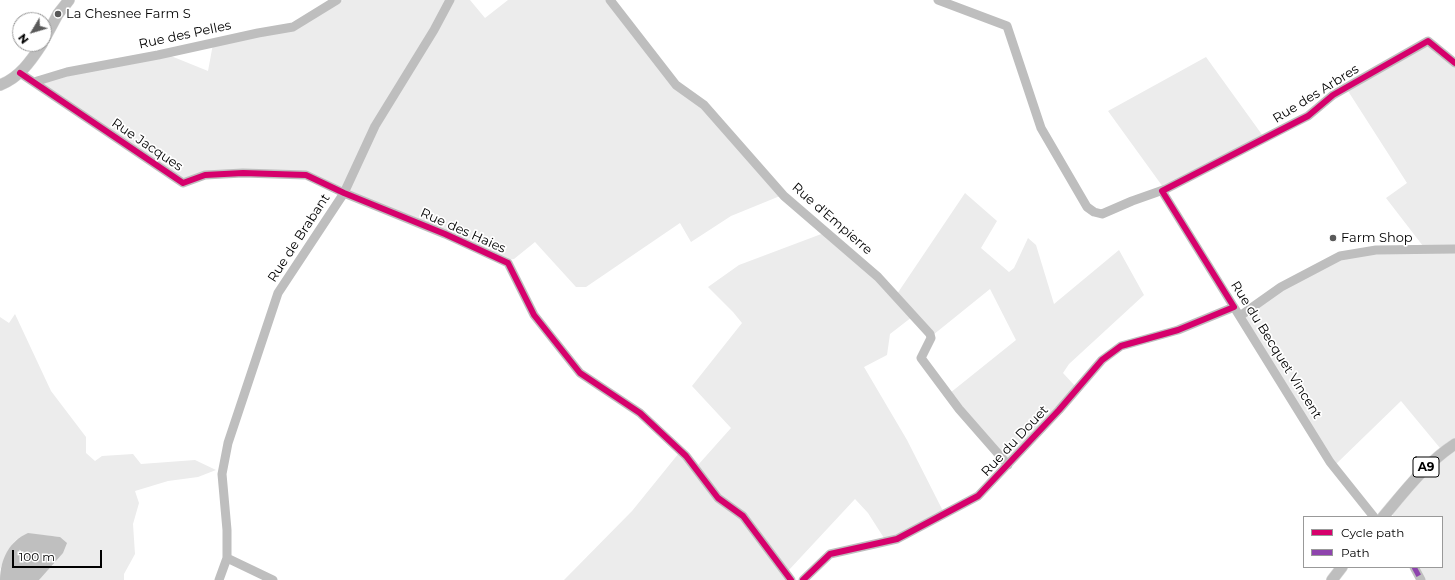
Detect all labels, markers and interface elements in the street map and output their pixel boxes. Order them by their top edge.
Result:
place label: La Chesnee Farm S [66,6,191,22]
marker: La Chesnee Farm S [53,9,63,19]
north arrow [12,12,52,52]
street label: Rue des Pelles [137,18,233,52]
text: N [15,31,32,47]
street label: Rue des Arbres [1270,61,1362,127]
street label: Rue Jacques [108,115,186,175]
street label: Rue d'Empierre [789,180,875,258]
street label: Rue de Brabant [265,191,333,285]
street label: Rue des Haies [418,205,508,257]
place label: Farm Shop [1341,230,1413,246]
marker: Farm Shop [1328,233,1338,243]
street label: Rue du Becquet Vincent [1227,278,1325,422]
street label: Rue du Douet [978,402,1052,480]
road number: A9 [1413,457,1439,477]
legend [1303,516,1443,568]
text: Cycle path [1341,525,1404,540]
scale bar [14,542,104,568]
text: Path [1341,545,1370,560]
text: 100 m [19,549,55,564]

